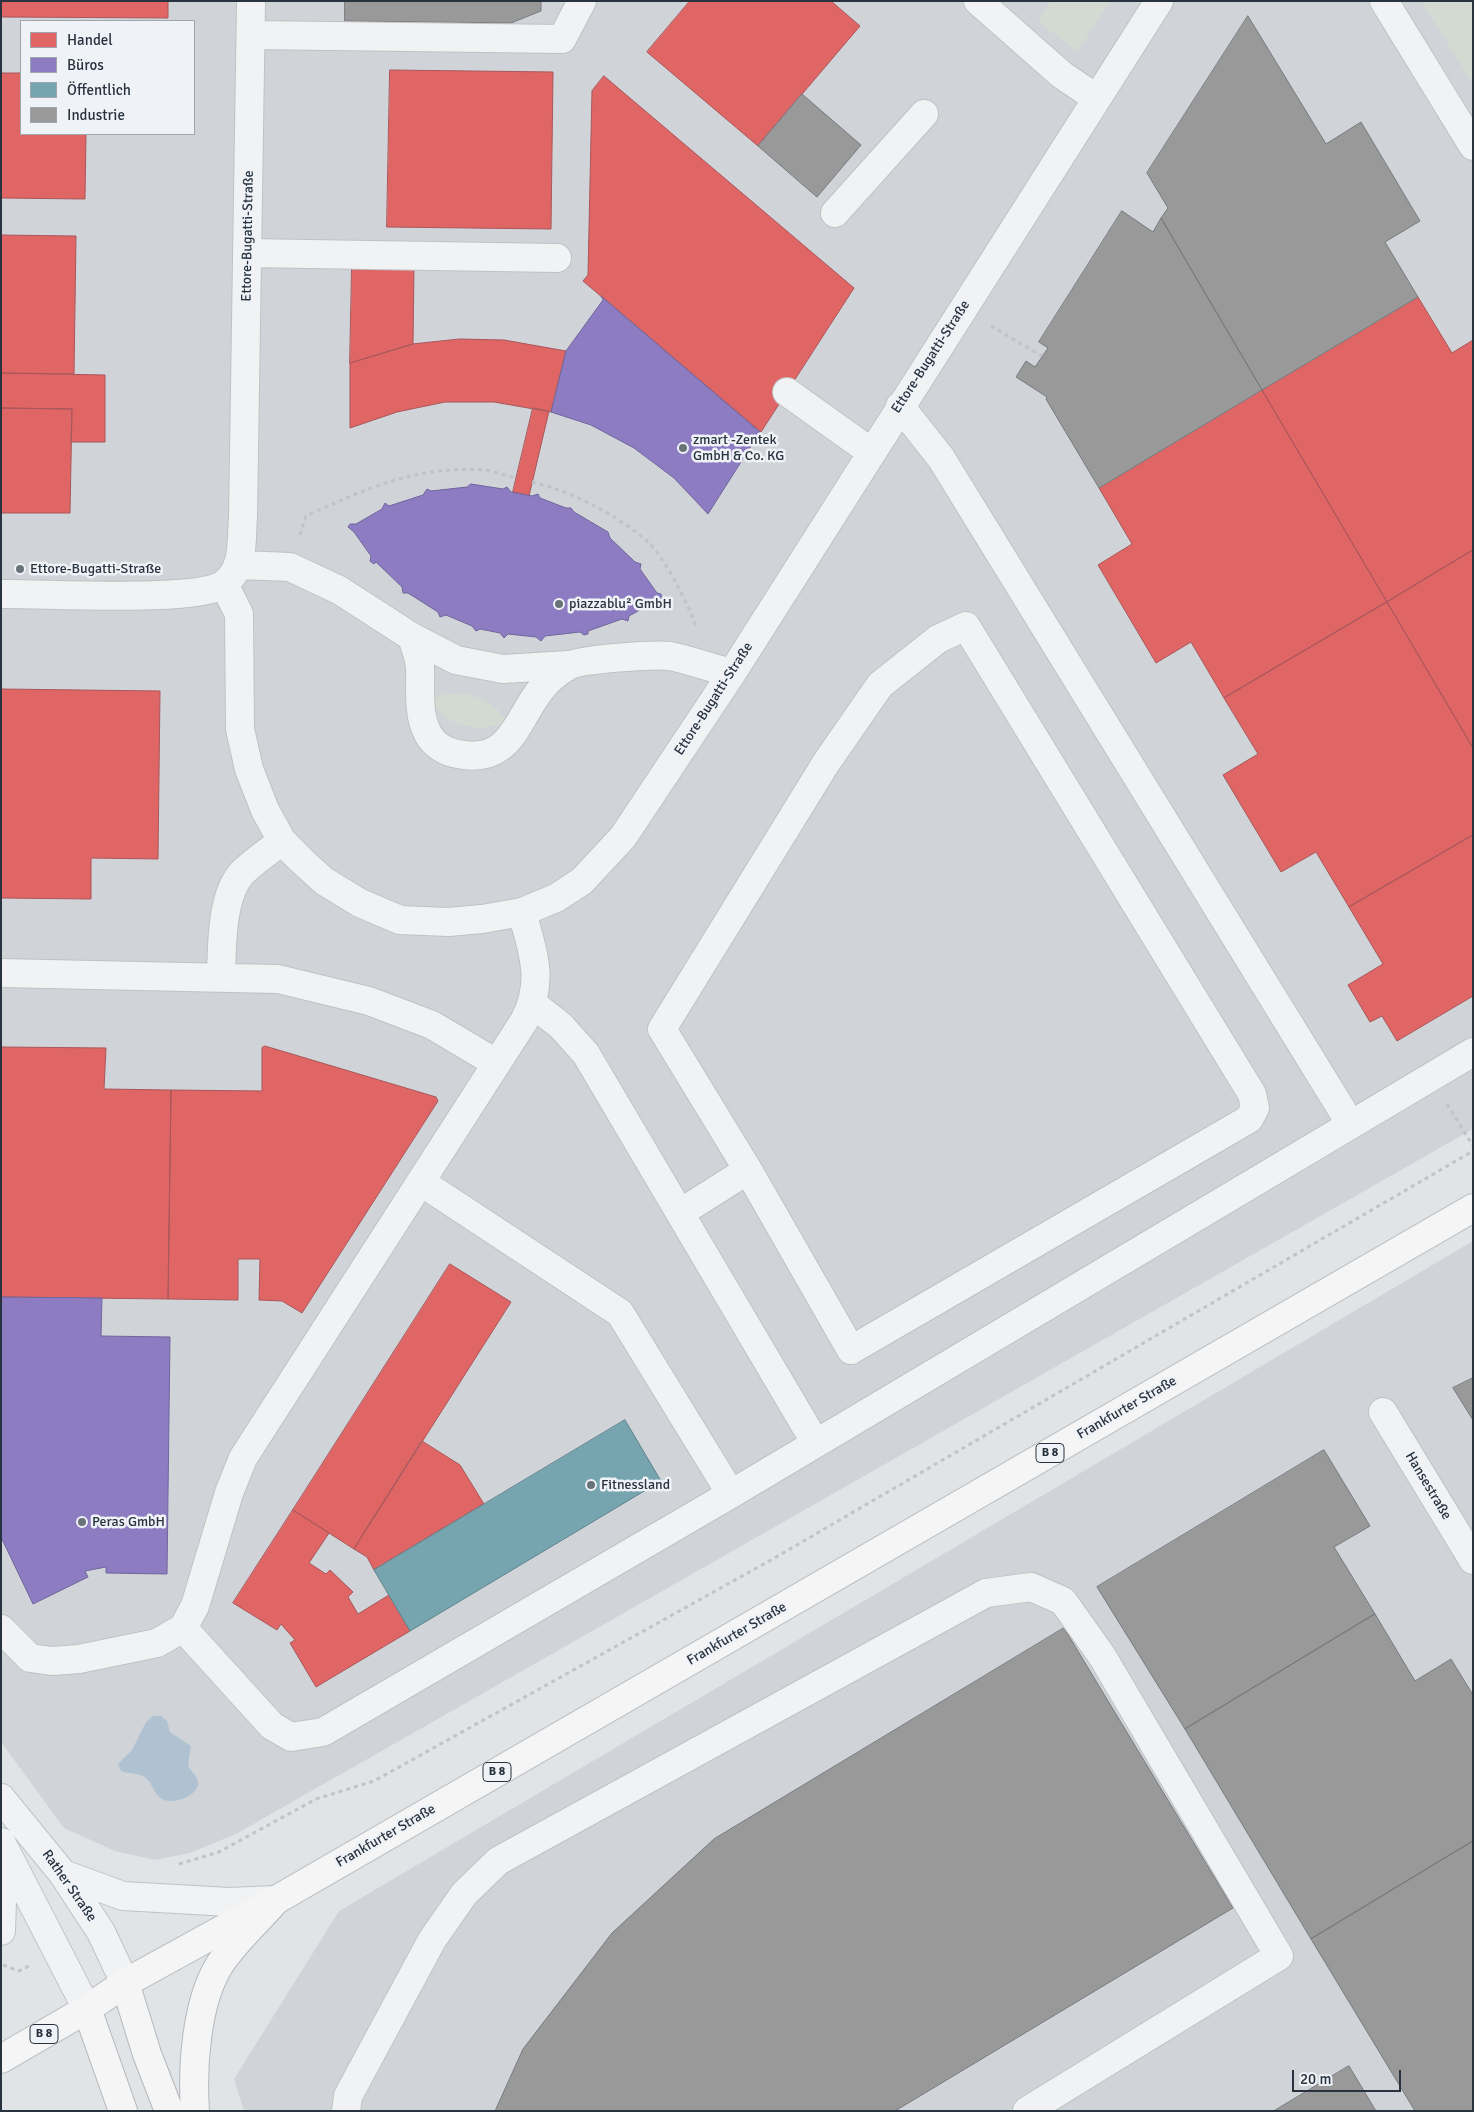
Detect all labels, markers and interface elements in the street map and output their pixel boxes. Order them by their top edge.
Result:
legend [20,20,195,135]
text: Handel [67,31,113,49]
text: Büros [67,56,104,74]
text: Öffentlich [67,81,131,99]
text: Industrie [67,106,125,124]
street label: Ettore-Bugatti-Straße [238,170,258,302]
street label: Ettore-Bugatti-Straße [888,297,974,417]
place label: zmart -Zentek GmbH & Co. KG [693,432,784,464]
marker: zmart -Zentek GmbH & Co. KG [677,442,689,454]
place label: Ettore-Bugatti-Straße [30,561,161,577]
marker: Ettore-Bugatti-Straße [14,563,26,575]
place label: piazzablu² GmbH [569,596,672,612]
marker: piazzablu² GmbH [553,598,565,610]
street label: Ettore-Bugatti-Straße [671,639,757,759]
street label: Frankfurter Straße [1074,1373,1180,1443]
road number: B 8 [1036,1444,1064,1462]
street label: Hansestraße [1401,1449,1455,1523]
place label: Fitnessland [601,1477,670,1493]
marker: Fitnessland [585,1479,597,1491]
place label: Peras GmbH [92,1514,165,1530]
marker: Peras GmbH [76,1516,88,1528]
street label: Frankfurter Straße [684,1599,790,1669]
road number: B 8 [483,1762,511,1781]
street label: Frankfurter Straße [333,1801,439,1871]
street label: Rather Straße [38,1847,100,1925]
road number: B 8 [30,2025,58,2044]
scale bar [1294,2060,1403,2092]
text: 20 m [1300,2070,1331,2088]

